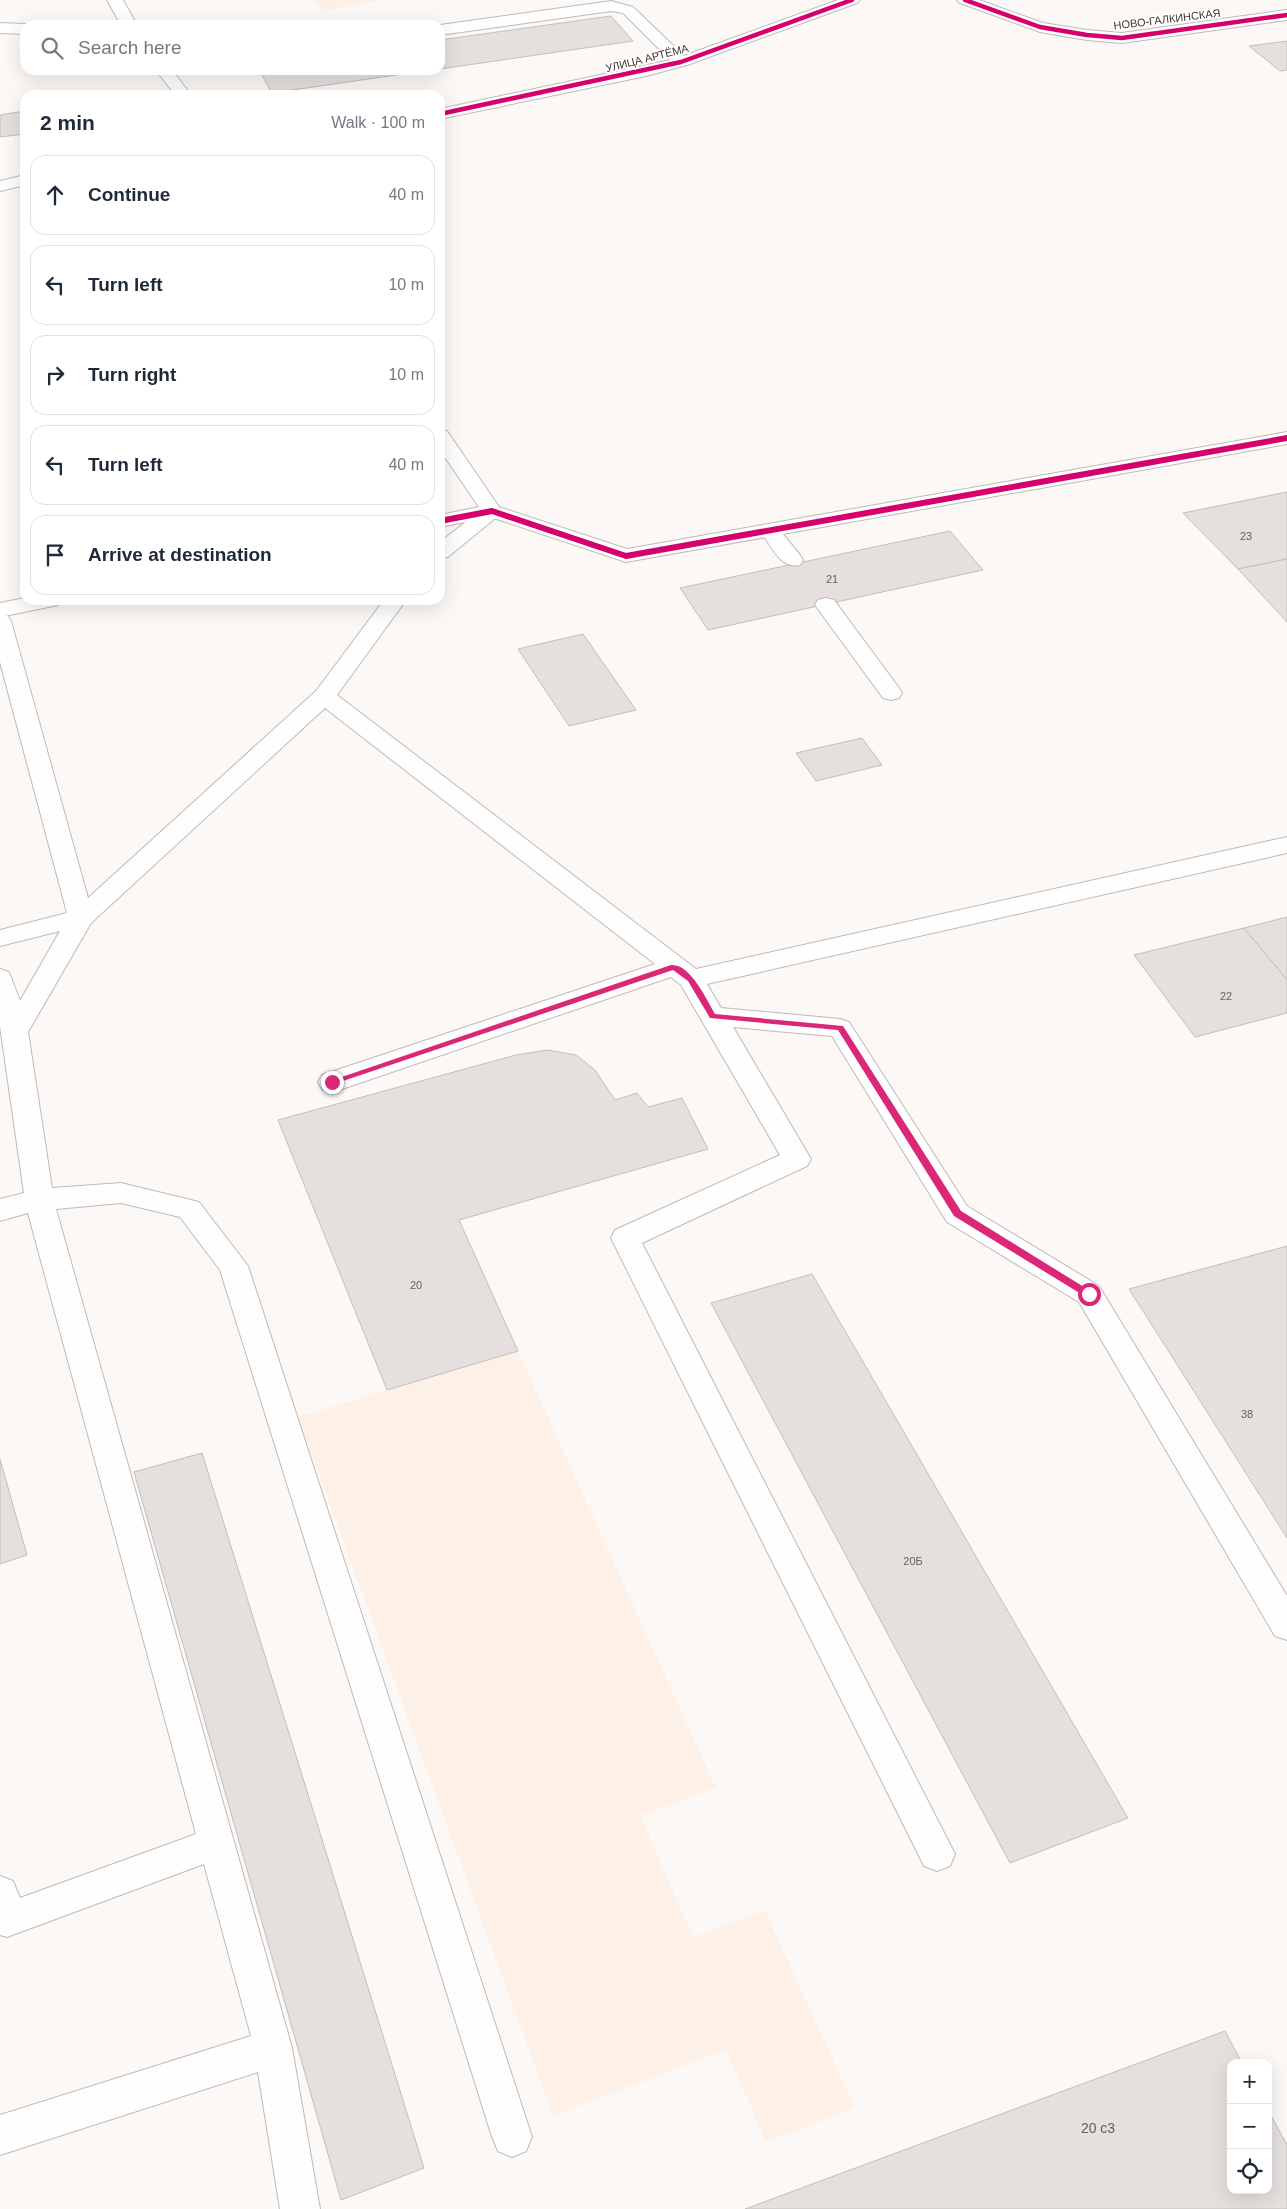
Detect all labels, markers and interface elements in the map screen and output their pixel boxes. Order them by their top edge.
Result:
street label: НОВО-ГАЛКИНСКАЯ [1113,6,1221,32]
search box [20,20,445,75]
icon: search [38,34,66,62]
text: Search here [78,37,182,58]
street label: УЛИЦА АРТЁМА [604,42,690,74]
text: 2 min [40,111,95,134]
text: Walk · 100 m [331,114,425,131]
icon: ahead [41,181,69,209]
text: Continue [88,184,170,205]
text: 40 m [388,186,424,203]
icon: left [41,271,69,299]
text: Turn left [88,274,163,295]
text: 10 m [388,276,424,293]
icon: right [41,361,69,389]
text: Turn right [88,364,176,385]
text: 10 m [388,366,424,383]
icon: left [41,451,69,479]
text: Turn left [88,454,163,475]
text: 40 m [388,456,424,473]
house number: 23 [1240,530,1252,542]
icon: arrive [41,541,69,569]
text: Arrive at destination [88,544,272,565]
house number: 21 [826,573,838,585]
house number: 22 [1220,990,1232,1002]
route end [321,1071,344,1094]
house number: 20 [410,1279,422,1291]
route start [1078,1283,1101,1306]
house number: 38 [1241,1408,1253,1420]
house number: 20Б [903,1555,923,1567]
map controls [1227,2059,1272,2194]
button: + [1227,2059,1272,2104]
button: − [1227,2104,1272,2149]
house number: 20 с3 [1081,2120,1115,2136]
button: locate [1227,2149,1272,2194]

